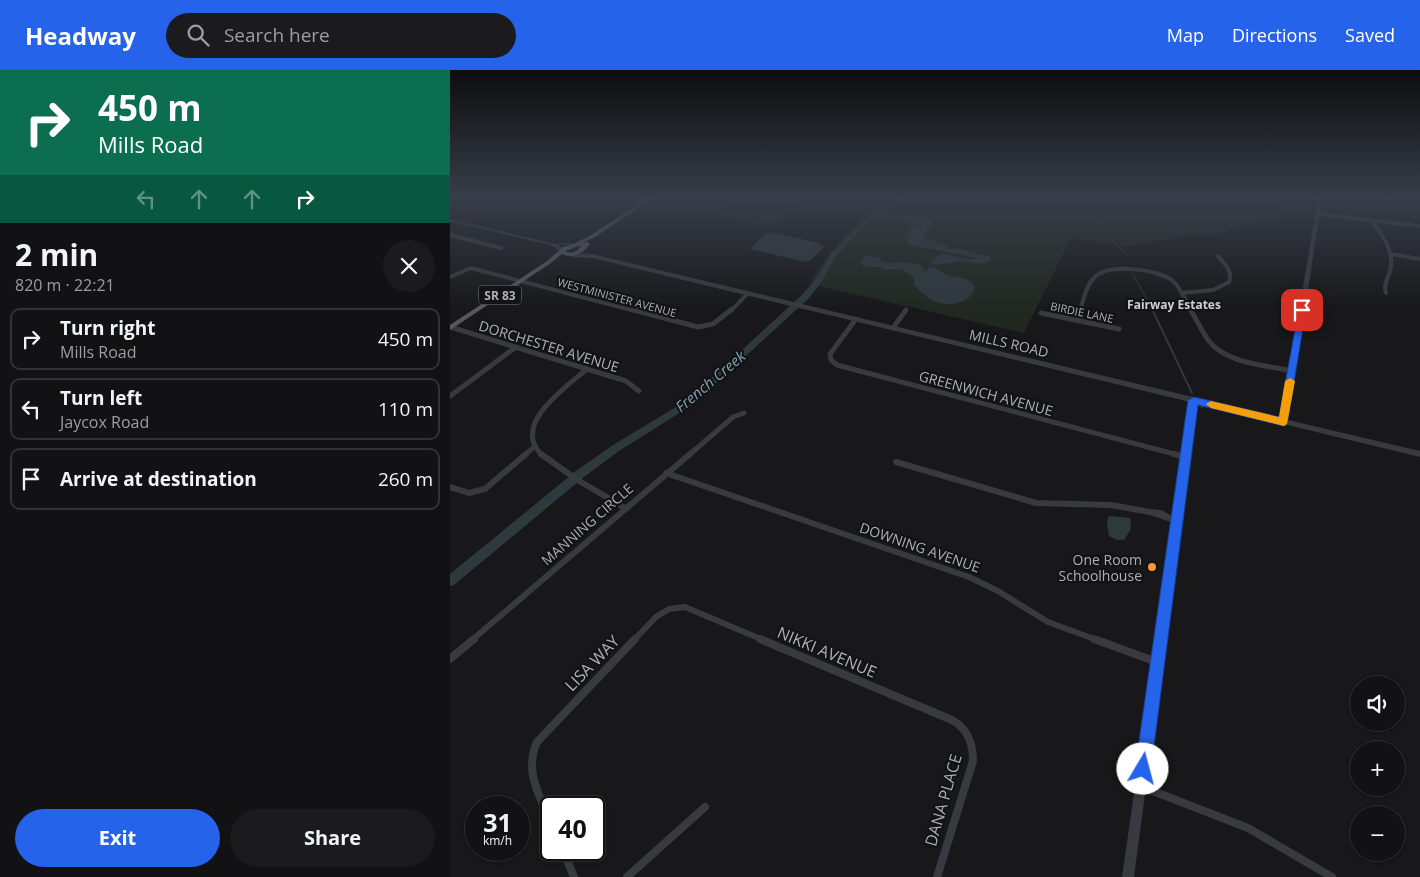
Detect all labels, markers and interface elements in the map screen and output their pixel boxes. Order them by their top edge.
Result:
search box [166,13,516,58]
text: Headway [25,19,136,52]
icon: search [184,21,212,49]
text: Search here [224,22,330,48]
text: Map [1167,23,1204,47]
text: Directions [1232,23,1317,47]
text: Saved [1345,23,1395,47]
text: 450 m [98,84,202,131]
icon: right [15,90,80,155]
text: Mills Road [98,129,203,159]
icon: left [132,185,160,213]
icon: ahead [185,185,213,213]
icon: ahead [238,185,266,213]
icon: right [291,185,319,213]
text: 2 min [15,234,98,275]
button: close [383,240,435,292]
text: 820 m · 22:21 [15,274,115,296]
street label: WESTMINISTER AVENUE [556,274,678,320]
road number: SR 83 [479,286,521,304]
pin [1281,289,1323,331]
district label: Fairway Estates [1127,296,1221,313]
icon: arrive [1288,296,1316,324]
street label: BIRDIE LANE [1049,298,1115,326]
text: Turn right [60,315,155,341]
street label: DORCHESTER AVENUE [477,316,621,376]
icon: right [17,325,45,353]
street label: MILLS ROAD [967,325,1051,361]
text: 450 m [378,326,433,352]
text: Mills Road [60,341,136,363]
water label: French Creek [671,345,750,416]
street label: GREENWICH AVENUE [917,366,1055,420]
text: Turn left [60,385,142,411]
icon: left [17,395,45,423]
text: 110 m [378,396,433,422]
text: Jaycox Road [60,411,149,433]
icon: arrive [17,465,45,493]
text: Arrive at destination [60,466,257,492]
text: 260 m [378,466,433,492]
street label: MANNING CIRCLE [537,479,637,569]
street label: DOWNING AVENUE [857,517,983,577]
place label: One Room Schoolhouse [1059,550,1142,585]
marker: One Room Schoolhouse [1146,561,1158,573]
street label: NIKKI AVENUE [774,621,880,683]
street label: LISA WAY [560,630,624,696]
map controls [1350,676,1405,861]
button: sound [1350,676,1405,731]
button: + [1350,741,1405,796]
position arrow [1116,742,1168,794]
street label: DANA PLACE [919,751,967,849]
speed limit sign: 40 [540,796,605,861]
text: 31 [483,805,512,839]
button: − [1350,806,1405,861]
button: Exit [15,809,220,867]
button: Share [230,809,435,867]
text: km/h [483,832,512,849]

